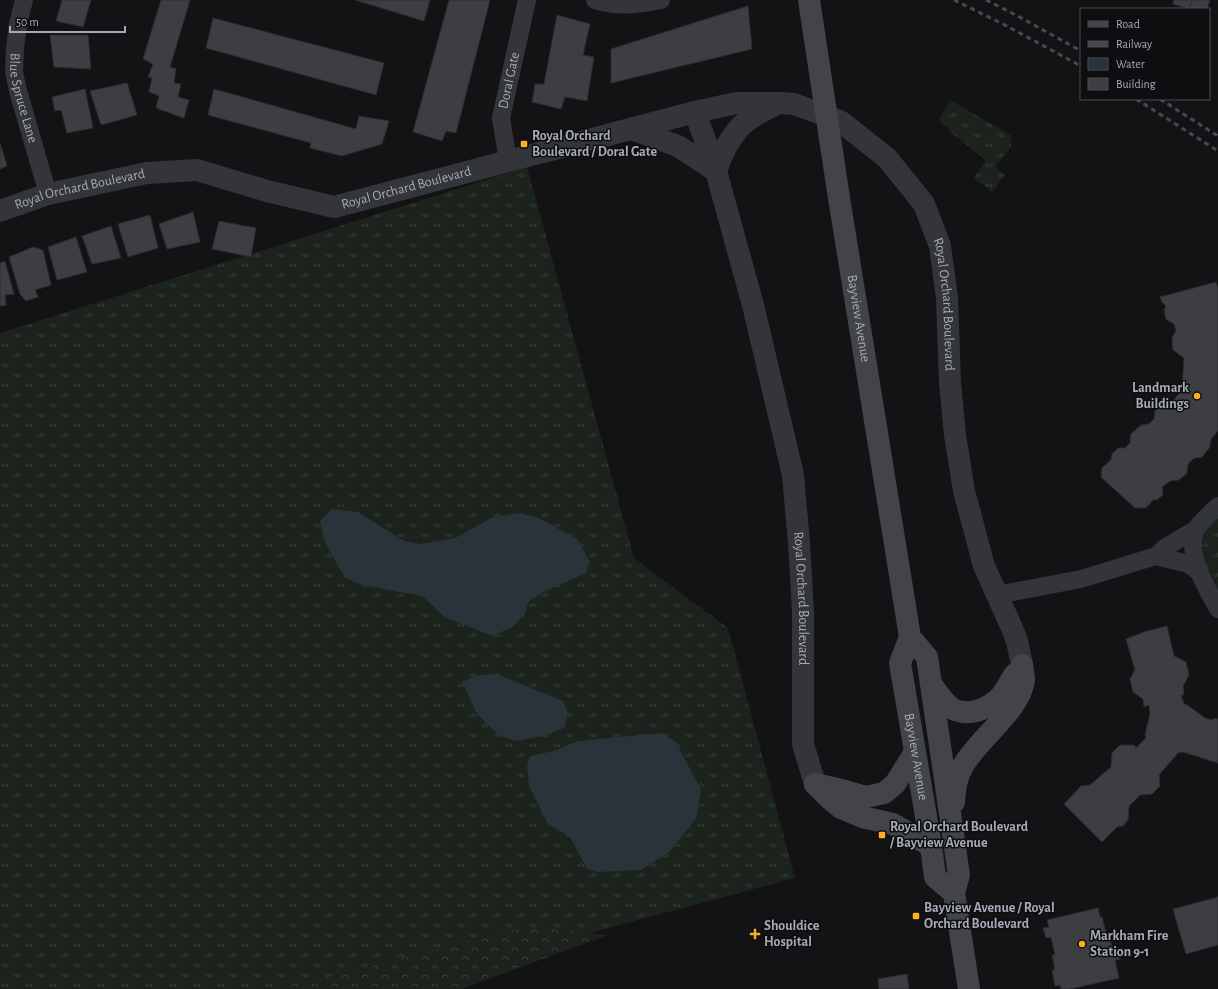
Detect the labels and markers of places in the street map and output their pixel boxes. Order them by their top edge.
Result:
place label: Royal Orchard Boulevard / Doral Gate [532,129,657,159]
marker: Royal Orchard Boulevard / Doral Gate [519,139,529,149]
place label: Landmark Buildings [1132,381,1189,411]
marker: Landmark Buildings [1192,391,1202,401]
place label: Royal Orchard Boulevard / Bayview Avenue [889,820,1029,850]
marker: Royal Orchard Boulevard / Bayview Avenue [877,830,887,840]
place label: Bayview Avenue / Royal Orchard Boulevard [924,901,1055,931]
marker: Bayview Avenue / Royal Orchard Boulevard [911,911,921,921]
place label: Shouldice Hospital [764,919,820,949]
marker: Shouldice Hospital [749,928,761,940]
place label: Markham Fire Station 9-1 [1090,929,1169,959]
marker: Markham Fire Station 9-1 [1077,939,1087,949]

